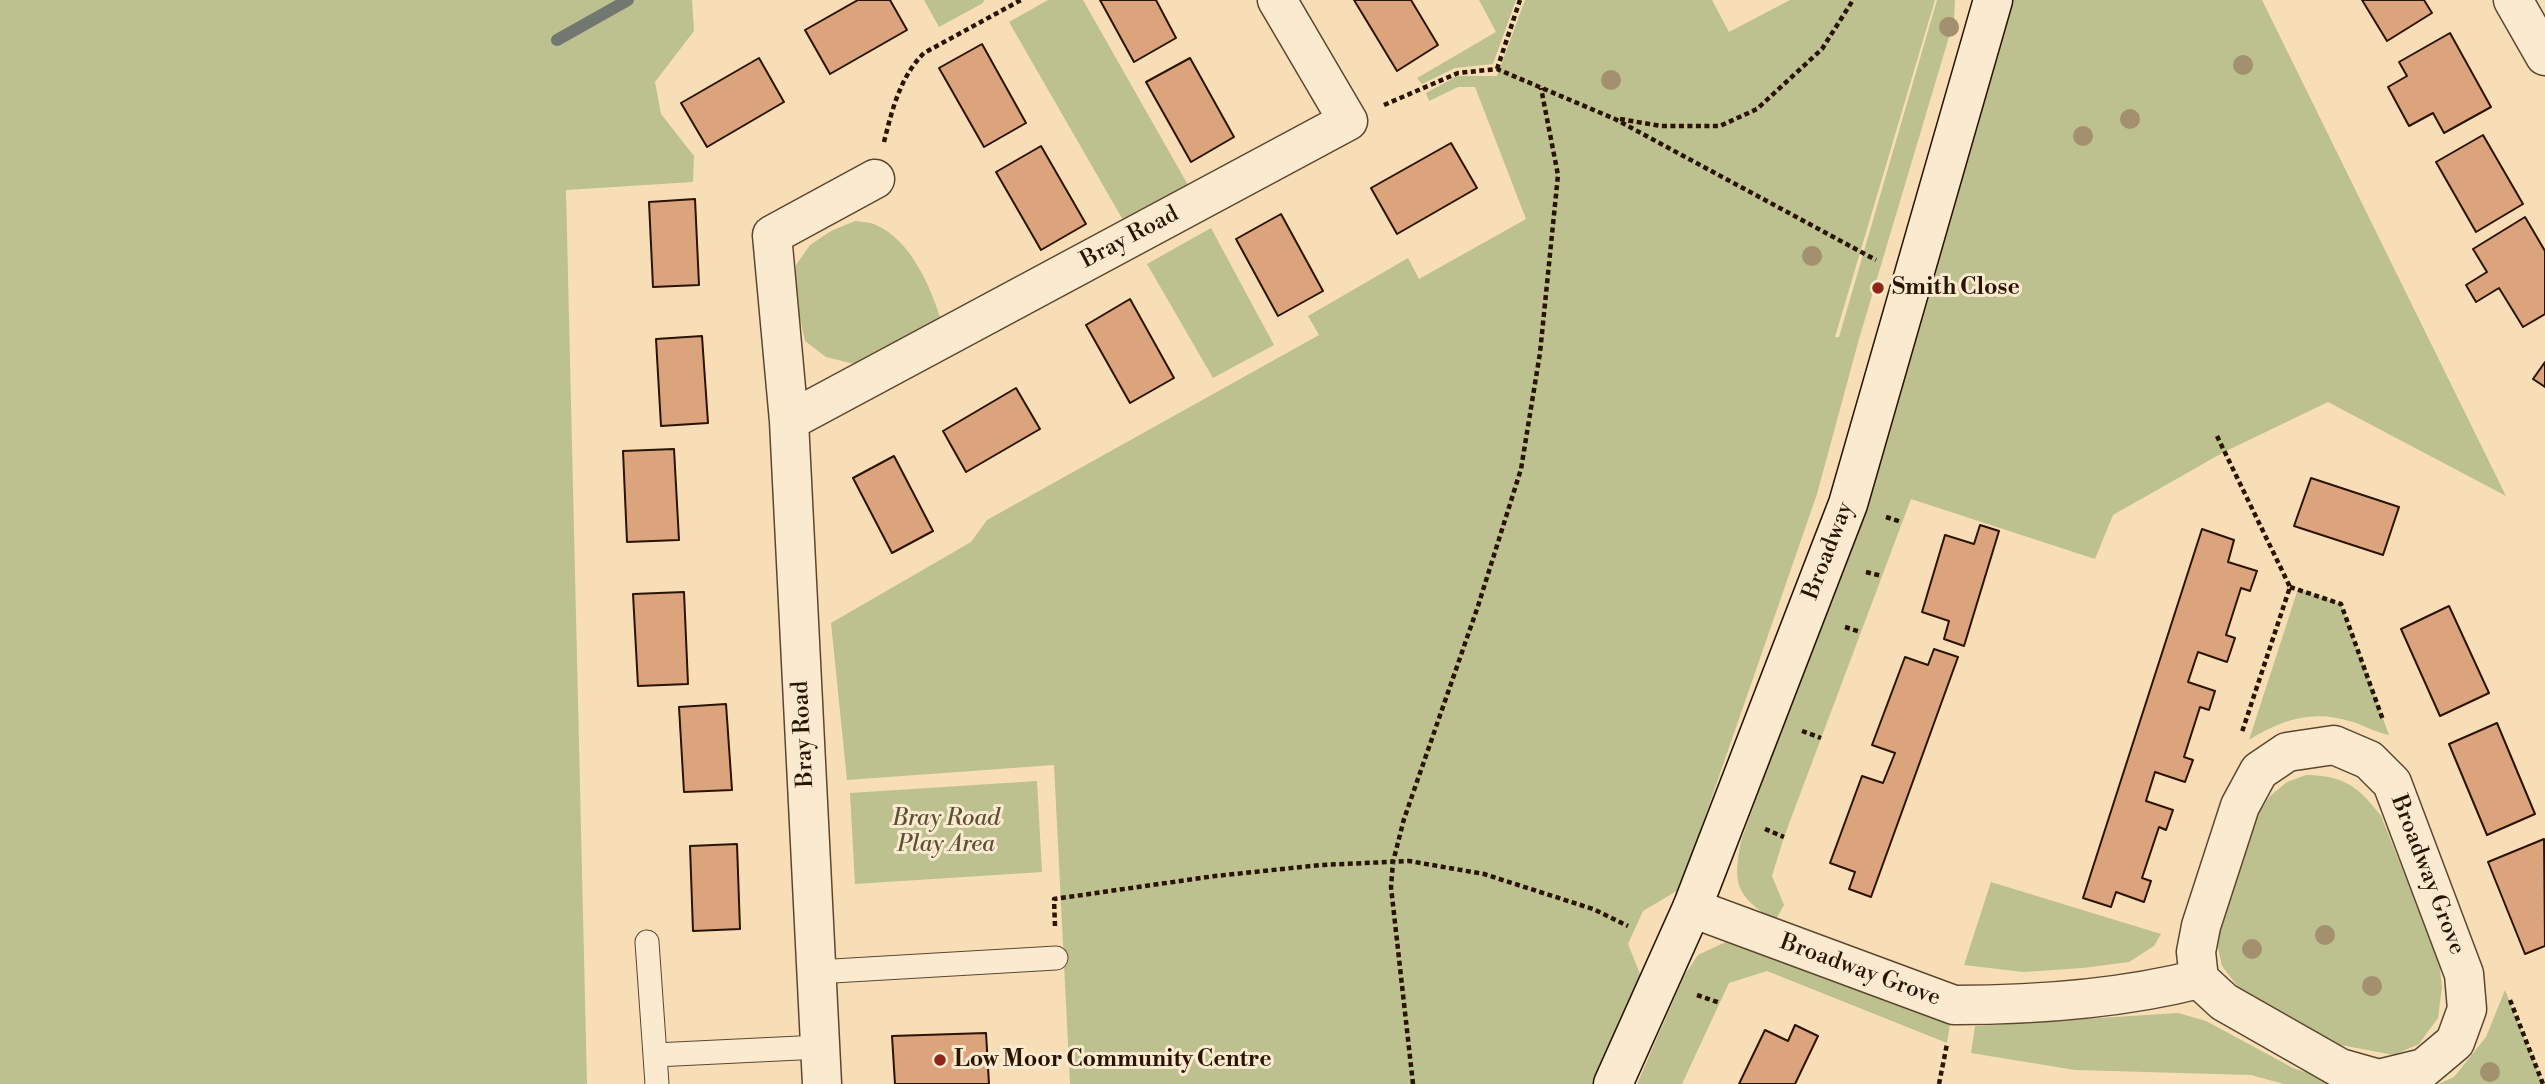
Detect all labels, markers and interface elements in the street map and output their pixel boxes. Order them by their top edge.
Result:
street label: Bray Road [1076,201,1184,275]
place label: Smith Close [1892,274,2020,302]
marker: Smith Close [1870,280,1886,296]
street label: Broadway [1798,498,1860,604]
street label: Bray Road [787,680,821,788]
street label: Broadway Grove [2384,791,2470,959]
park label: Bray Road Play Area [892,805,1000,859]
street label: Broadway Grove [1776,929,1944,1013]
place label: Low Moor Community Centre [954,1046,1272,1074]
marker: Low Moor Community Centre [932,1052,948,1068]

